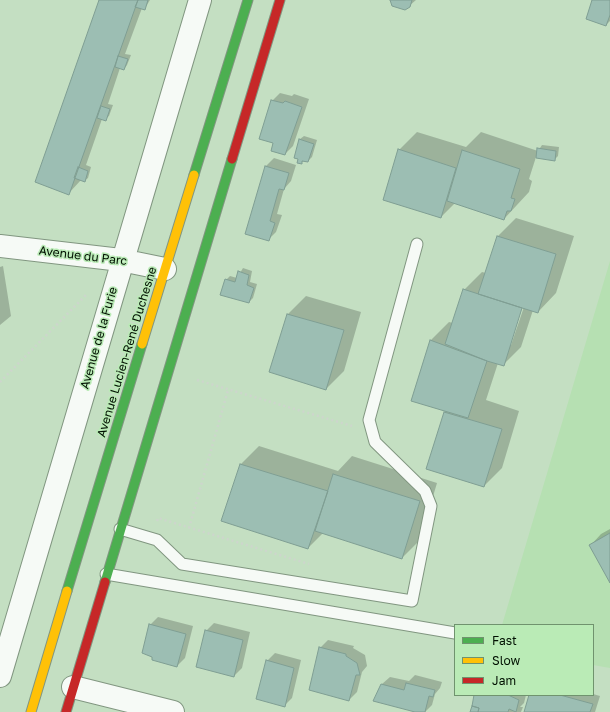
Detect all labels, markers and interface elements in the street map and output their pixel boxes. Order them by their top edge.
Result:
street label: Avenue du Parc [38,243,128,269]
street label: Avenue Lucien-René Duchesne [94,265,160,439]
street label: Avenue de la Furie [78,285,120,391]
legend [454,624,594,696]
text: Fast [492,633,517,648]
text: Slow [492,653,520,668]
text: Jam [492,673,516,688]

